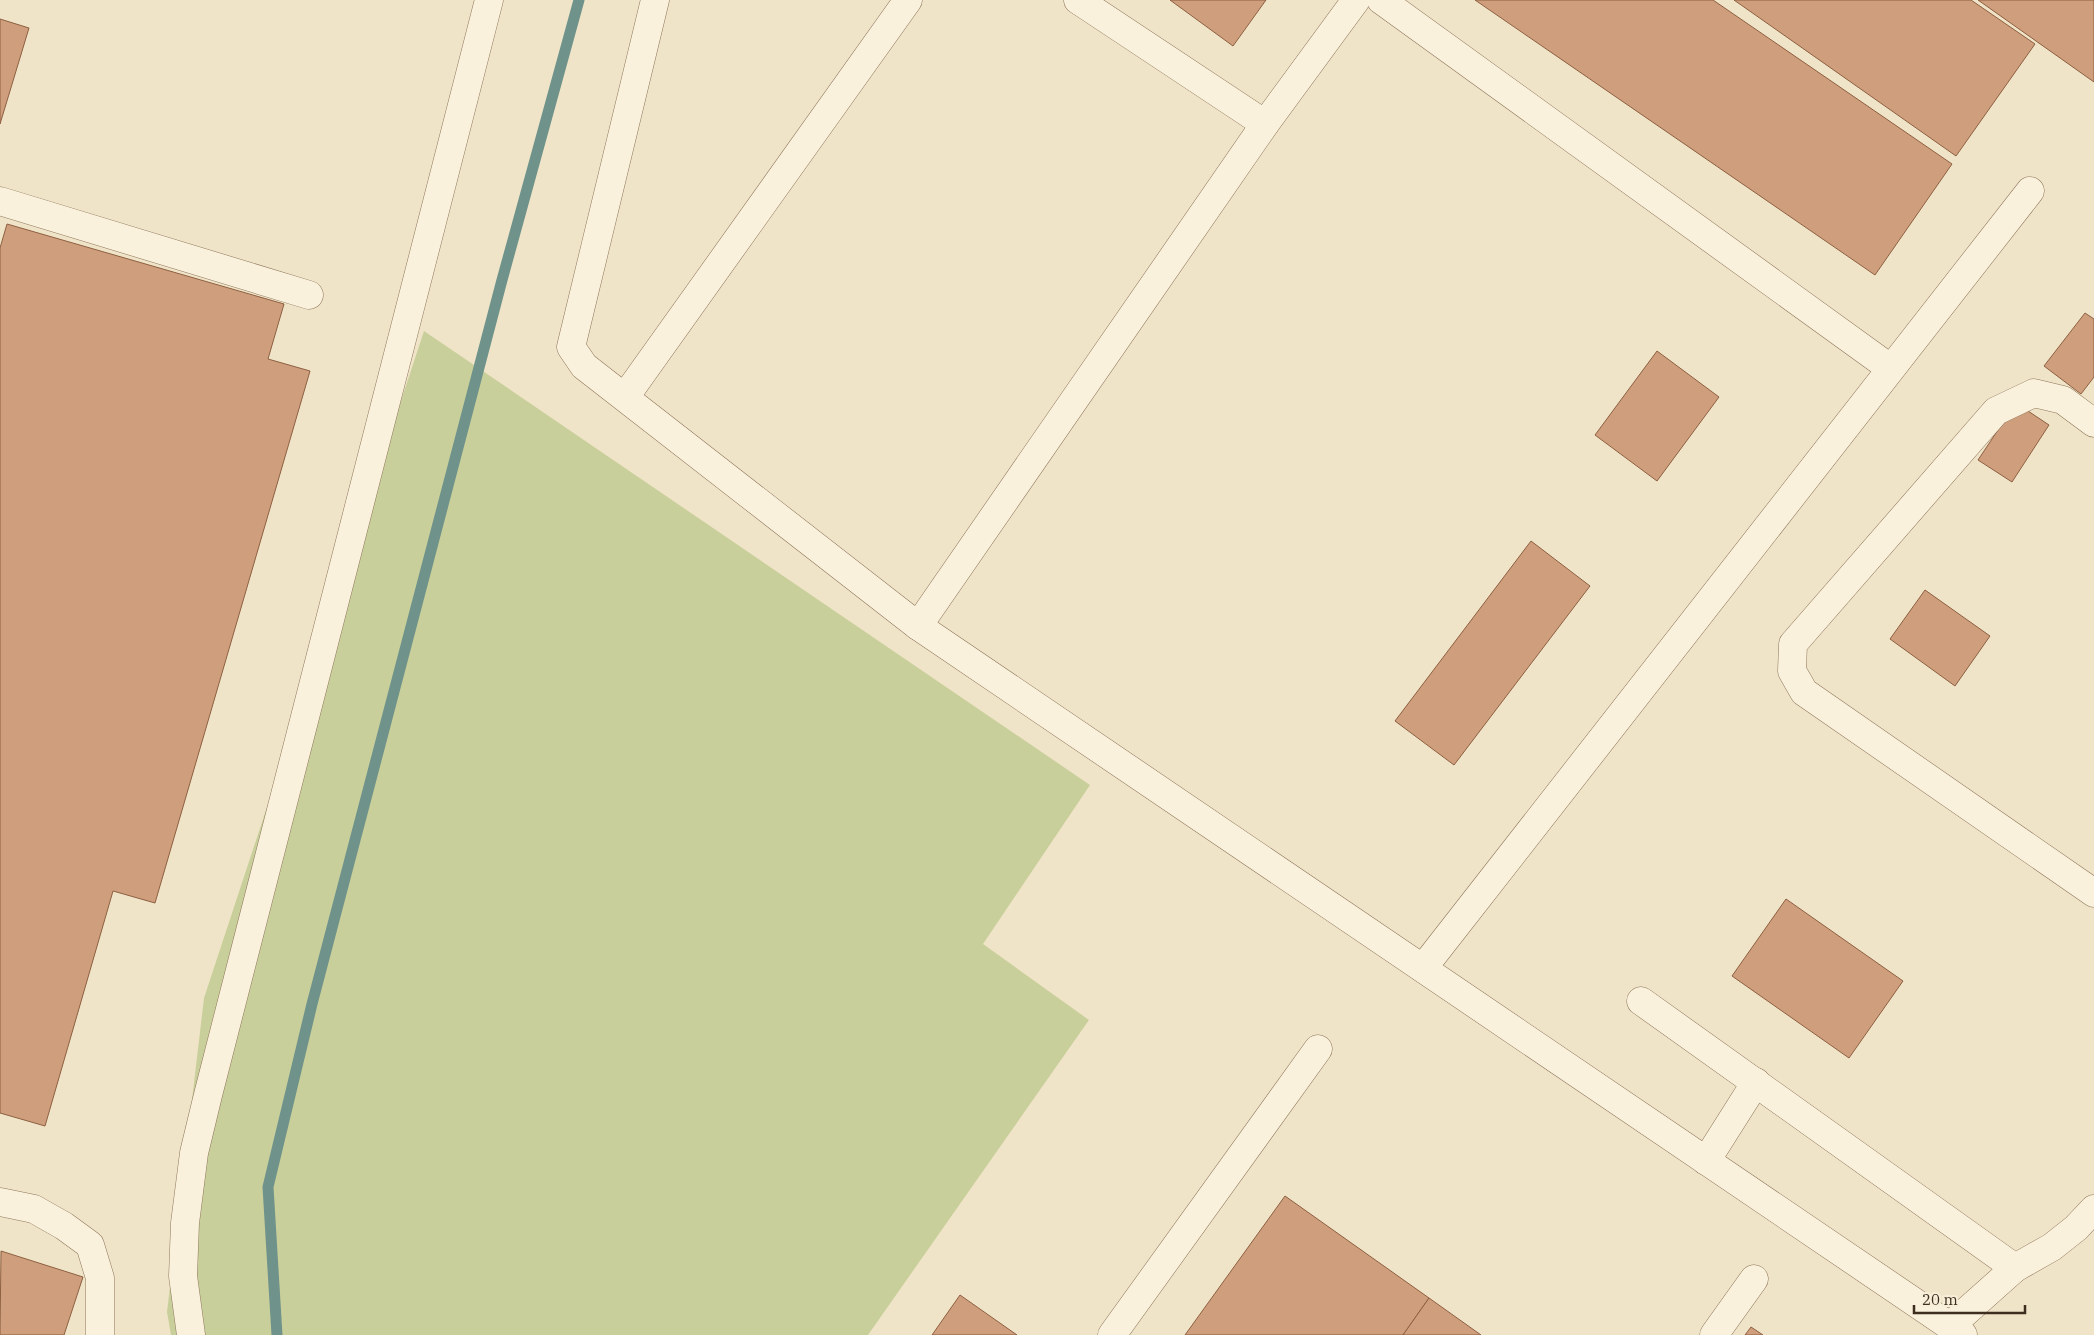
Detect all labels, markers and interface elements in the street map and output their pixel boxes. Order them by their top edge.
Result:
scale bar [1914,1282,2025,1314]
text: 20 m [1922,1290,1958,1309]

